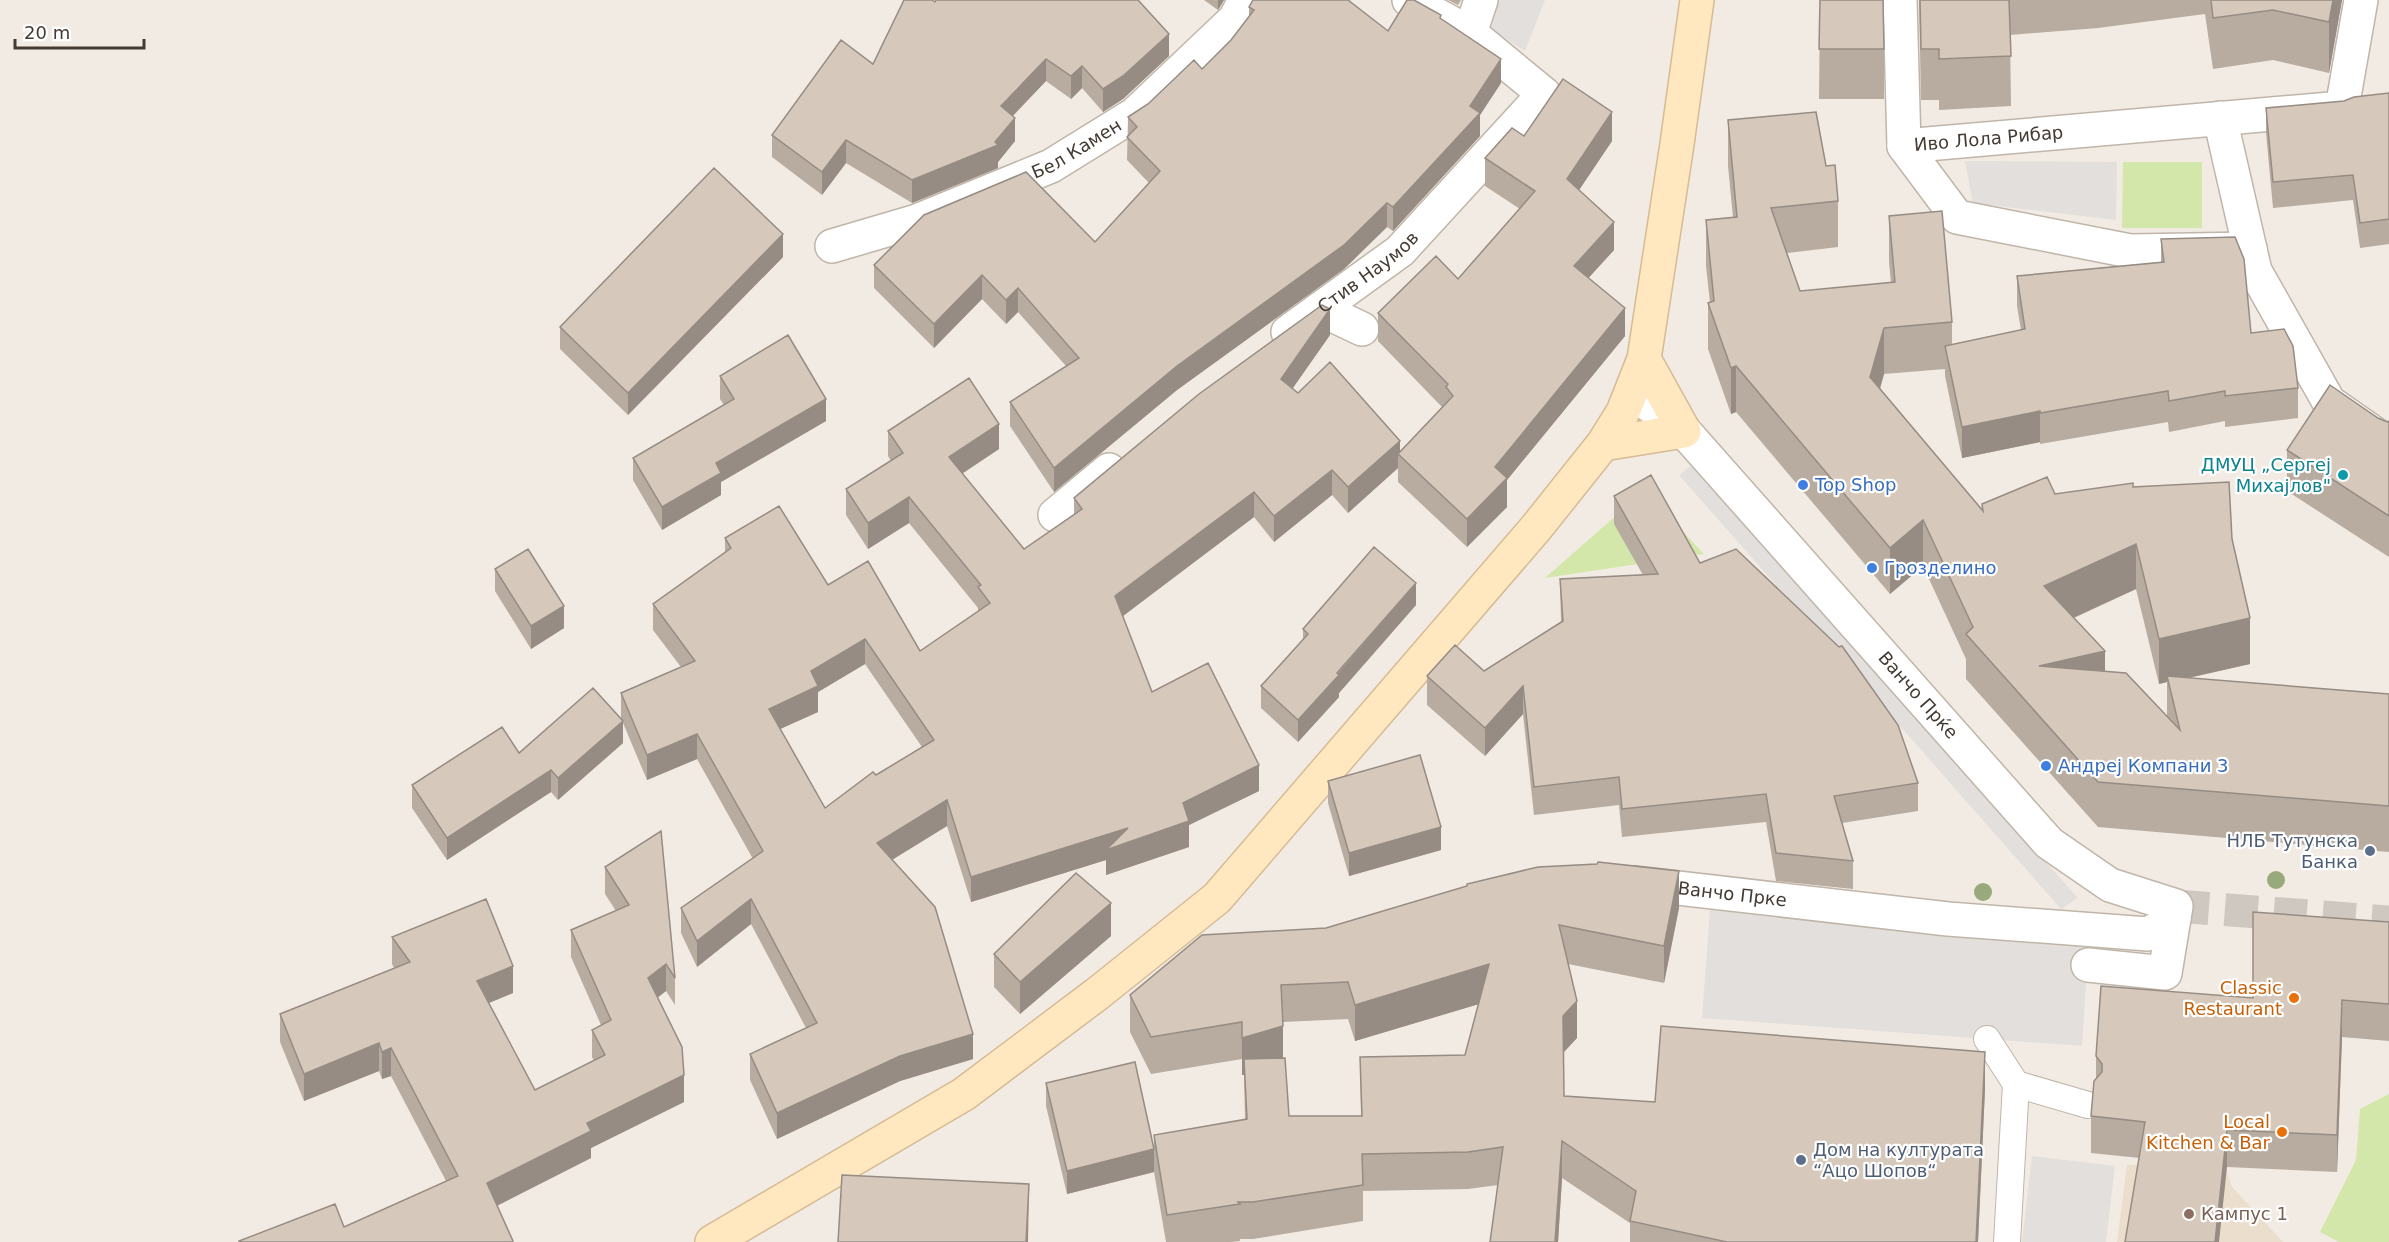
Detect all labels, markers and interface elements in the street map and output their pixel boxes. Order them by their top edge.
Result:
scale bar [15,12,144,50]
text: 20 m [24,22,70,43]
street label: Бел Камен [1028,114,1125,183]
street label: Иво Лола Рибар [1913,121,2064,155]
street label: Стив Наумов [1313,227,1423,317]
place label: ДМУЦ „Сергеј Михајлов" [2201,454,2331,496]
marker: ДМУЦ „Сергеј Михајлов" [2336,468,2350,482]
place label: Top Shop [1814,474,1896,495]
marker: Top Shop [1796,478,1810,492]
place label: Грозделино [1884,557,1997,578]
marker: Грозделино [1865,561,1879,575]
street label: Ванчо Прќе [1874,647,1963,743]
place label: Андреј Компани 3 [2058,755,2229,776]
marker: Андреј Компани 3 [2039,759,2053,773]
place label: НЛБ Тутунска Банка [2227,830,2358,872]
marker: НЛБ Тутунска Банка [2363,844,2377,858]
street label: Ванчо Прке [1677,877,1788,910]
place label: Classic Restaurant [2183,977,2282,1019]
marker: Classic Restaurant [2287,991,2301,1005]
place label: Local Kitchen & Bar [2146,1111,2271,1153]
marker: Local Kitchen & Bar [2275,1125,2289,1139]
place label: Дом на културата “Ацо Шопов“ [1813,1139,1984,1181]
marker: Дом на културата “Ацо Шопов“ [1794,1153,1808,1167]
place label: Кампус 1 [2201,1203,2288,1224]
marker: Кампус 1 [2182,1207,2196,1221]

